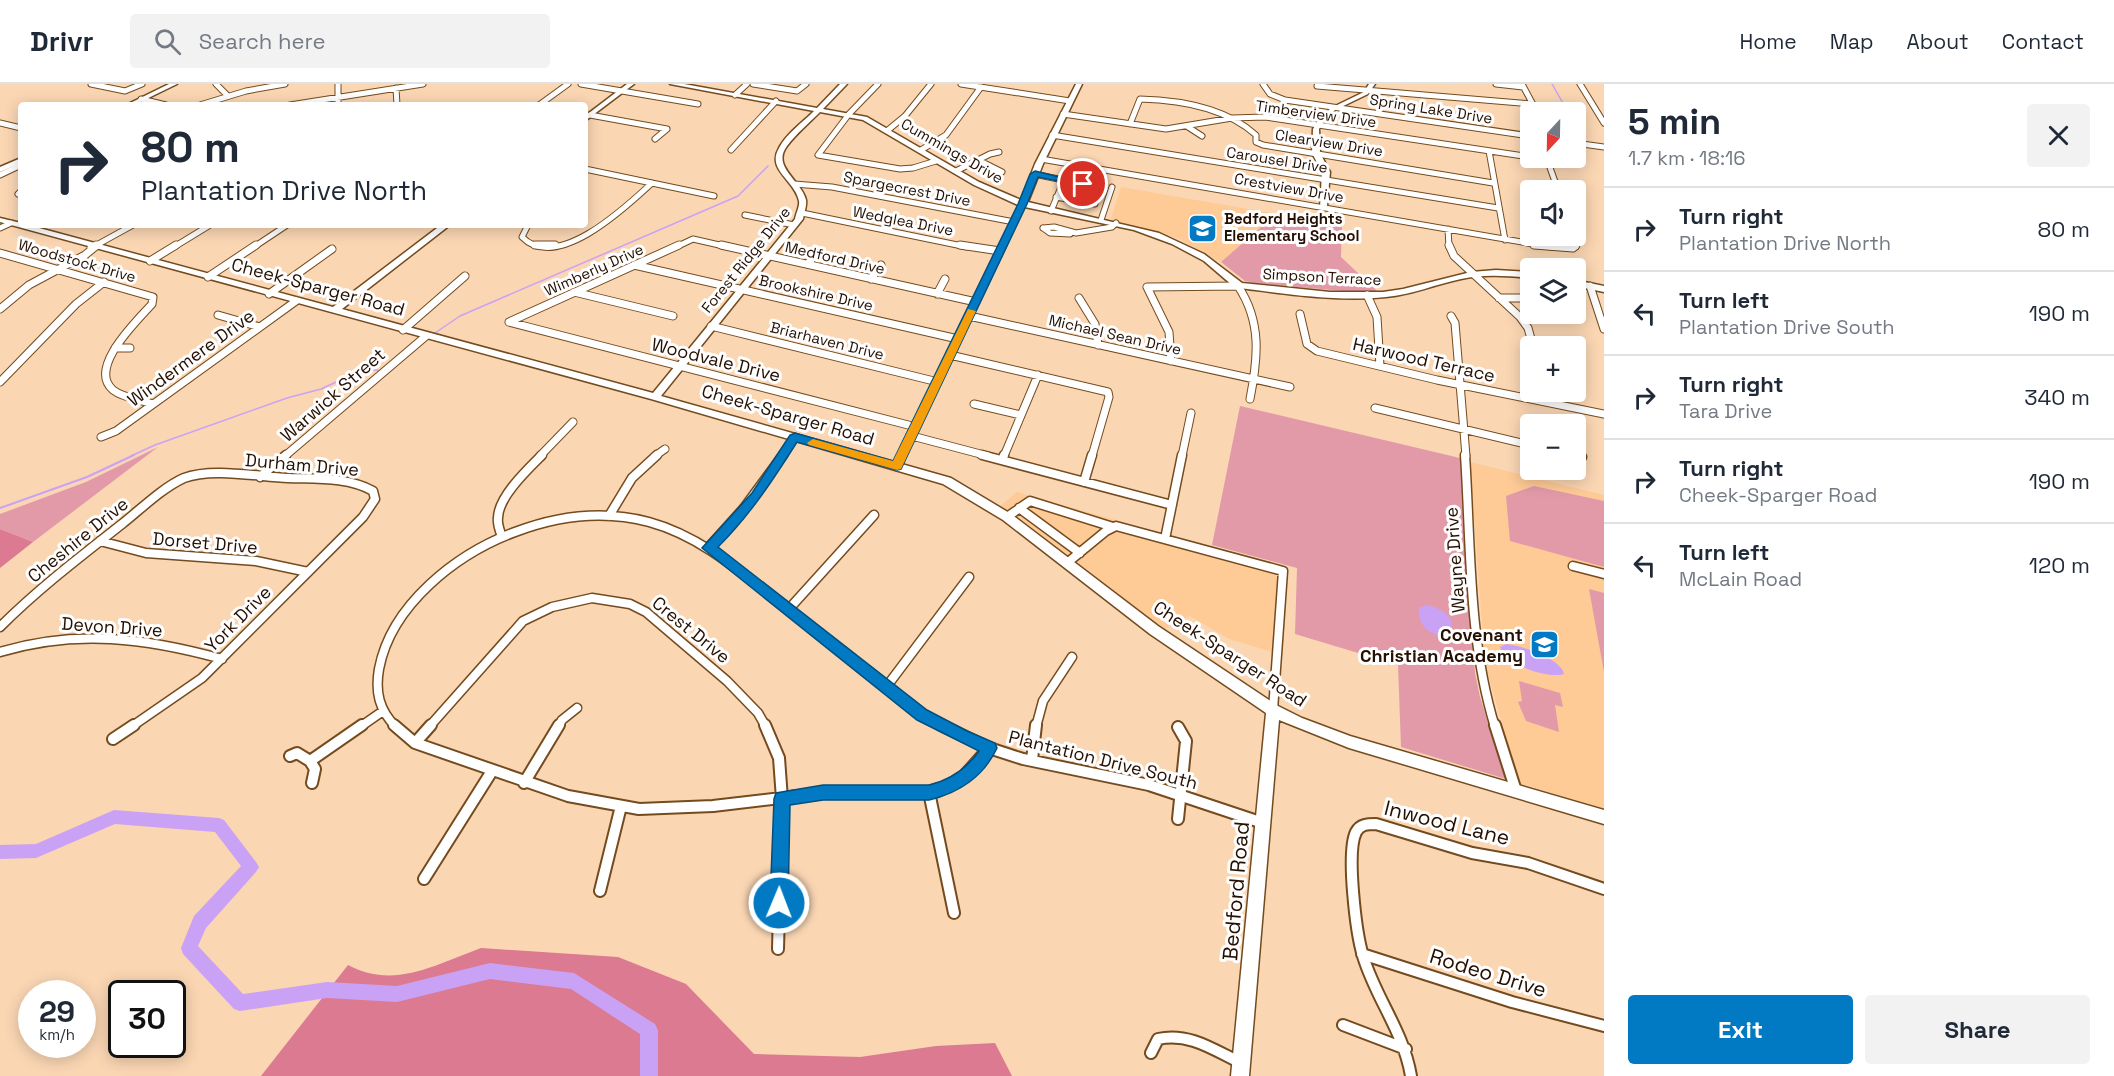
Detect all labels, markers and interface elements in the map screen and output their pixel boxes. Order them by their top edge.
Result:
search box [130,14,550,68]
text: Drivr [30,23,94,59]
icon: search [151,25,184,58]
text: Search here [199,27,325,55]
text: Home [1739,28,1797,55]
text: Map [1830,28,1874,55]
text: About [1907,28,1969,55]
text: Contact [2002,28,2084,55]
street label: Spring Lake Drive [1368,89,1494,128]
street label: Timberview Drive [1254,96,1378,131]
text: 5 min [1628,99,1721,145]
north arrow [1520,102,1586,168]
map controls [1520,102,1586,480]
button: close [2027,104,2090,167]
street label: Cummings Drive [898,114,1007,188]
text: 80 m [141,121,240,174]
street label: Clearview Drive [1274,125,1384,160]
icon: right [42,126,120,204]
street label: Carousel Drive [1225,142,1329,177]
text: 1.7 km · 18:16 [1628,145,1746,171]
pin [1057,158,1108,209]
street label: Spargecrest Drive [842,167,972,210]
icon: arrive [1066,167,1099,200]
street label: Crestview Drive [1233,169,1345,207]
text: Plantation Drive North [141,173,427,208]
button: sound [1520,180,1586,246]
street label: Wedglea Drive [851,201,955,240]
text: Turn right [1679,202,1784,230]
street label: Forest Ridge Drive [697,203,794,317]
place label: Bedford Heights Elementary School [1224,209,1359,245]
school or university icon: Bedford Heights Elementary School [1187,212,1219,244]
icon: right [1628,213,1661,246]
text: 80 m [2038,215,2090,243]
text: Plantation Drive North [1679,230,1891,256]
street label: Woodstock Drive [16,235,138,286]
street label: Medford Drive [783,237,887,278]
street label: Wimberly Drive [541,239,646,300]
street label: Cheek-Sparger Road [229,252,407,321]
button: layers [1520,258,1586,324]
street label: Simpson Terrace [1262,264,1382,289]
street label: Brookshire Drive [757,270,875,315]
text: Turn left [1679,286,1769,314]
icon: left [1628,297,1661,330]
text: 190 m [2029,299,2090,327]
street label: Windermere Drive [123,304,259,411]
street label: Michael Sean Drive [1047,310,1183,359]
text: Plantation Drive South [1679,314,1895,340]
street label: Briarhaven Drive [768,317,886,364]
street label: Woodvale Drive [649,332,783,387]
street label: Harwood Terrace [1351,332,1498,387]
button: + [1520,336,1586,402]
street label: Warwick Street [275,343,390,446]
text: Turn right [1679,370,1784,398]
street label: Cheek-Sparger Road [699,379,877,450]
icon: right [1628,381,1661,414]
text: 340 m [2024,383,2090,411]
text: Tara Drive [1679,398,1772,424]
button: − [1520,414,1586,480]
street label: Durham Drive [244,448,360,481]
text: Turn right [1679,454,1784,482]
icon: right [1628,465,1661,498]
text: 190 m [2029,467,2090,495]
text: Cheek-Sparger Road [1679,482,1877,508]
street label: Cheshire Drive [23,492,133,587]
street label: Wayne Drive [1439,506,1470,614]
street label: Dorset Drive [151,526,259,559]
text: Turn left [1679,538,1769,566]
icon: left [1628,549,1661,582]
text: 120 m [2029,551,2090,579]
text: McLain Road [1679,566,1802,592]
street label: York Drive [200,581,276,657]
street label: Crest Drive [648,591,735,668]
street label: Cheek-Sparger Road [1149,595,1311,712]
street label: Devon Drive [61,611,163,642]
place label: Covenant Christian Academy [1360,623,1523,667]
school or university icon: Covenant Christian Academy [1528,629,1560,661]
street label: Plantation Drive South [1006,725,1200,794]
street label: Inwood Lane [1382,794,1513,851]
street label: Bedford Road [1216,820,1255,962]
position arrow [747,871,811,935]
street label: Rodeo Drive [1426,942,1550,1003]
speed limit sign: 30 [108,980,186,1058]
text: 29 [39,992,75,1031]
button: Exit [1628,995,1853,1064]
button: Share [1865,995,2090,1064]
text: km/h [39,1025,75,1044]

